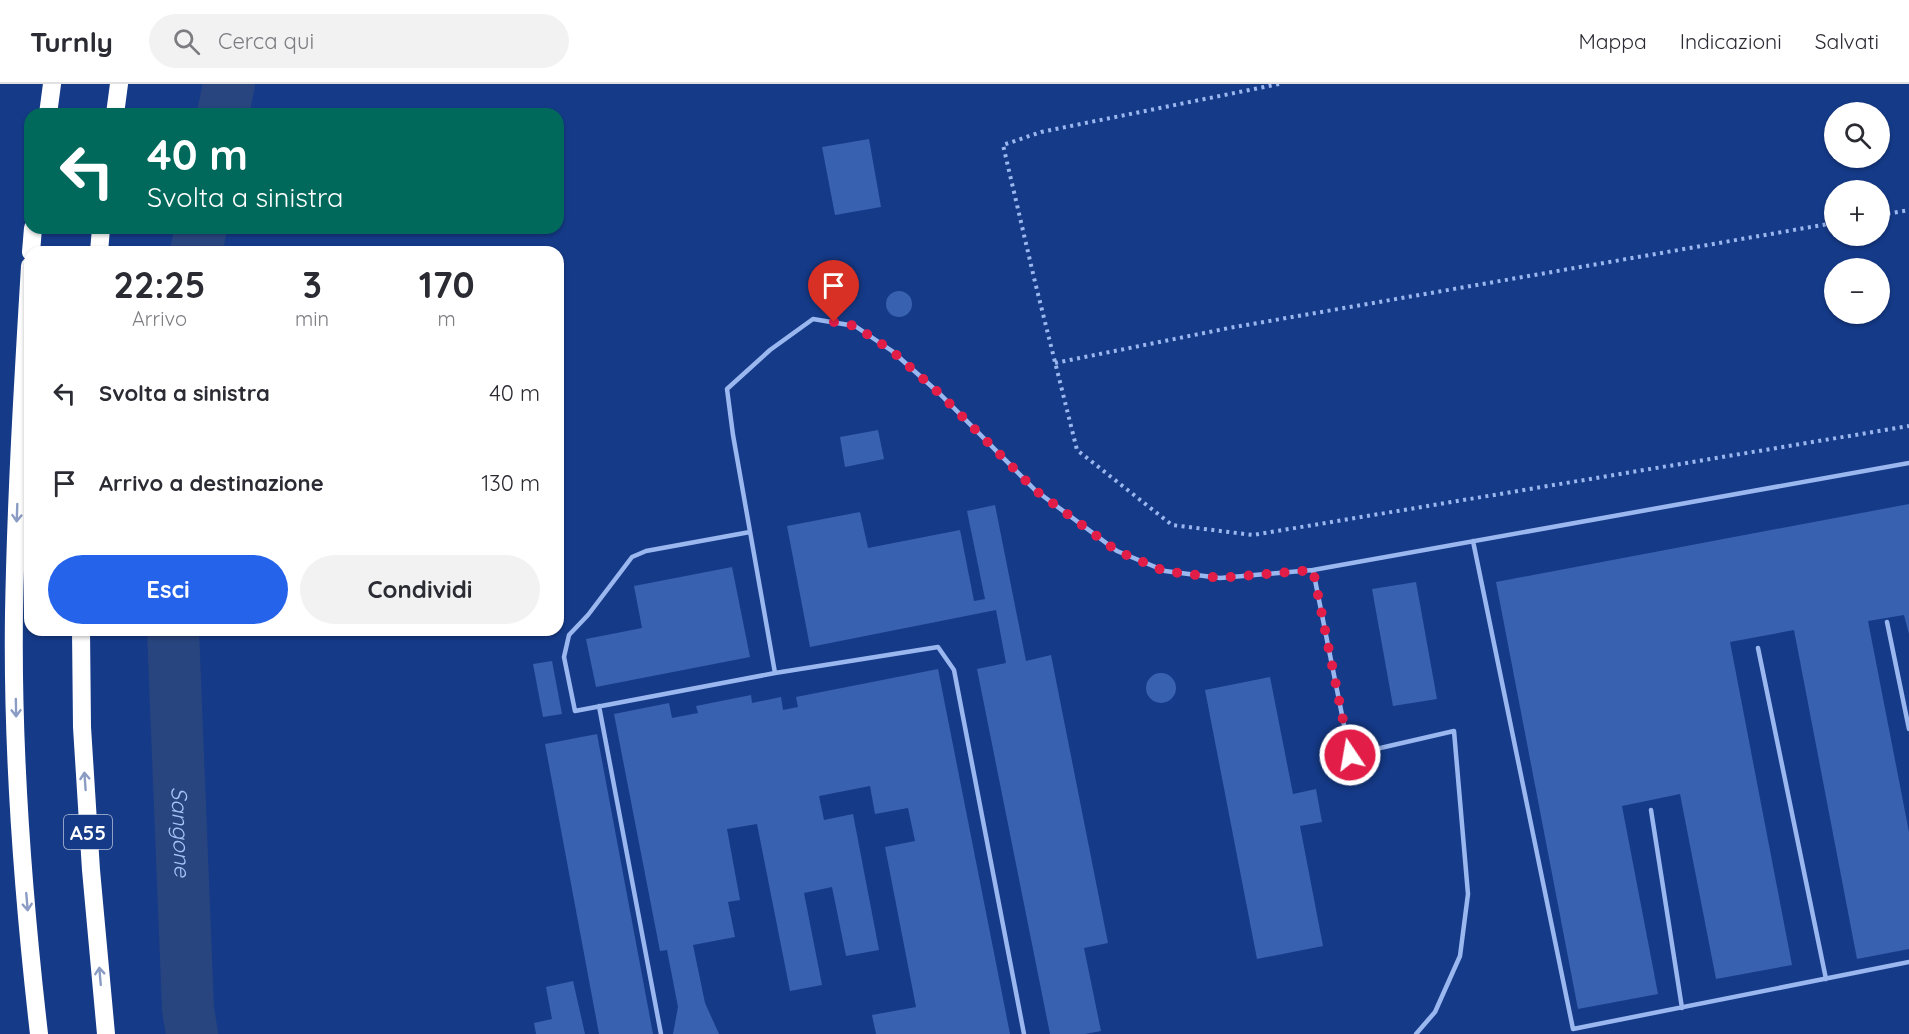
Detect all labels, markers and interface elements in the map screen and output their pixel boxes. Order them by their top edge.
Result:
search box [149,14,569,68]
text: Turnly [30,24,113,59]
icon: search [170,25,203,58]
text: Cerca qui [218,27,314,55]
text: Mappa [1578,28,1647,54]
text: Indicazioni [1680,28,1782,54]
text: Salvati [1815,28,1879,54]
map controls [1824,102,1890,324]
button: search [1824,102,1890,168]
text: 40 m [147,128,248,181]
icon: left [48,132,126,210]
text: Svolta a sinistra [147,180,343,214]
button: + [1824,180,1890,246]
button: − [1824,258,1890,324]
pin [808,260,859,322]
text: 22:25 [114,262,206,307]
text: 3 [302,262,322,307]
text: 170 [419,262,475,307]
icon: arrive [817,269,850,302]
text: Arrivo [132,306,187,331]
text: min [295,306,329,331]
text: m [437,306,456,331]
icon: left [48,377,81,410]
text: Svolta a sinistra [99,379,270,407]
text: 40 m [489,379,540,407]
icon: arrive [48,467,81,500]
text: Arrivo a destinazione [99,469,324,497]
text: 130 m [481,469,540,497]
one-way arrow [11,502,23,522]
button: Esci [48,555,288,624]
button: Condividi [300,555,540,624]
one-way arrow [10,697,21,717]
position arrow [1318,723,1382,787]
one-way arrow [79,772,90,792]
water label: Sangone [165,786,197,879]
road number: A55 [64,815,112,849]
one-way arrow [22,892,33,912]
one-way arrow [94,966,105,986]

